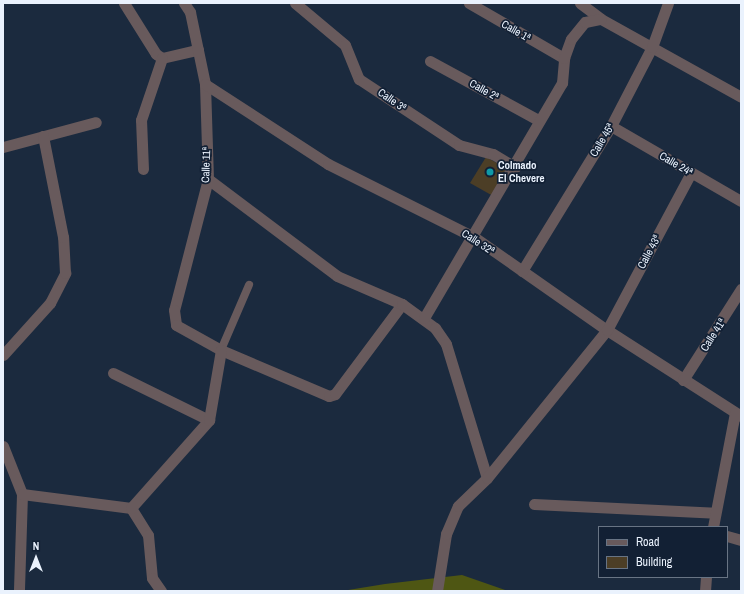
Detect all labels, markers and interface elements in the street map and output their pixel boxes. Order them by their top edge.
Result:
street label: Calle 1ª [499,17,533,45]
street label: Calle 2ª [467,77,501,103]
street label: Calle 3ª [375,86,409,114]
street label: Calle 45ª [587,121,617,159]
street label: Calle 11ª [199,147,213,183]
street label: Calle 24ª [657,149,695,179]
place label: Colmado El Chevere [498,159,545,185]
marker: Colmado El Chevere [485,167,495,177]
street label: Calle 32ª [459,227,497,257]
street label: Calle 43ª [635,233,663,271]
street label: Calle 41ª [698,316,728,354]
legend [598,526,728,578]
text: Road [636,534,660,550]
north arrow [16,538,56,578]
text: N [33,539,39,553]
text: Building [636,554,672,570]

